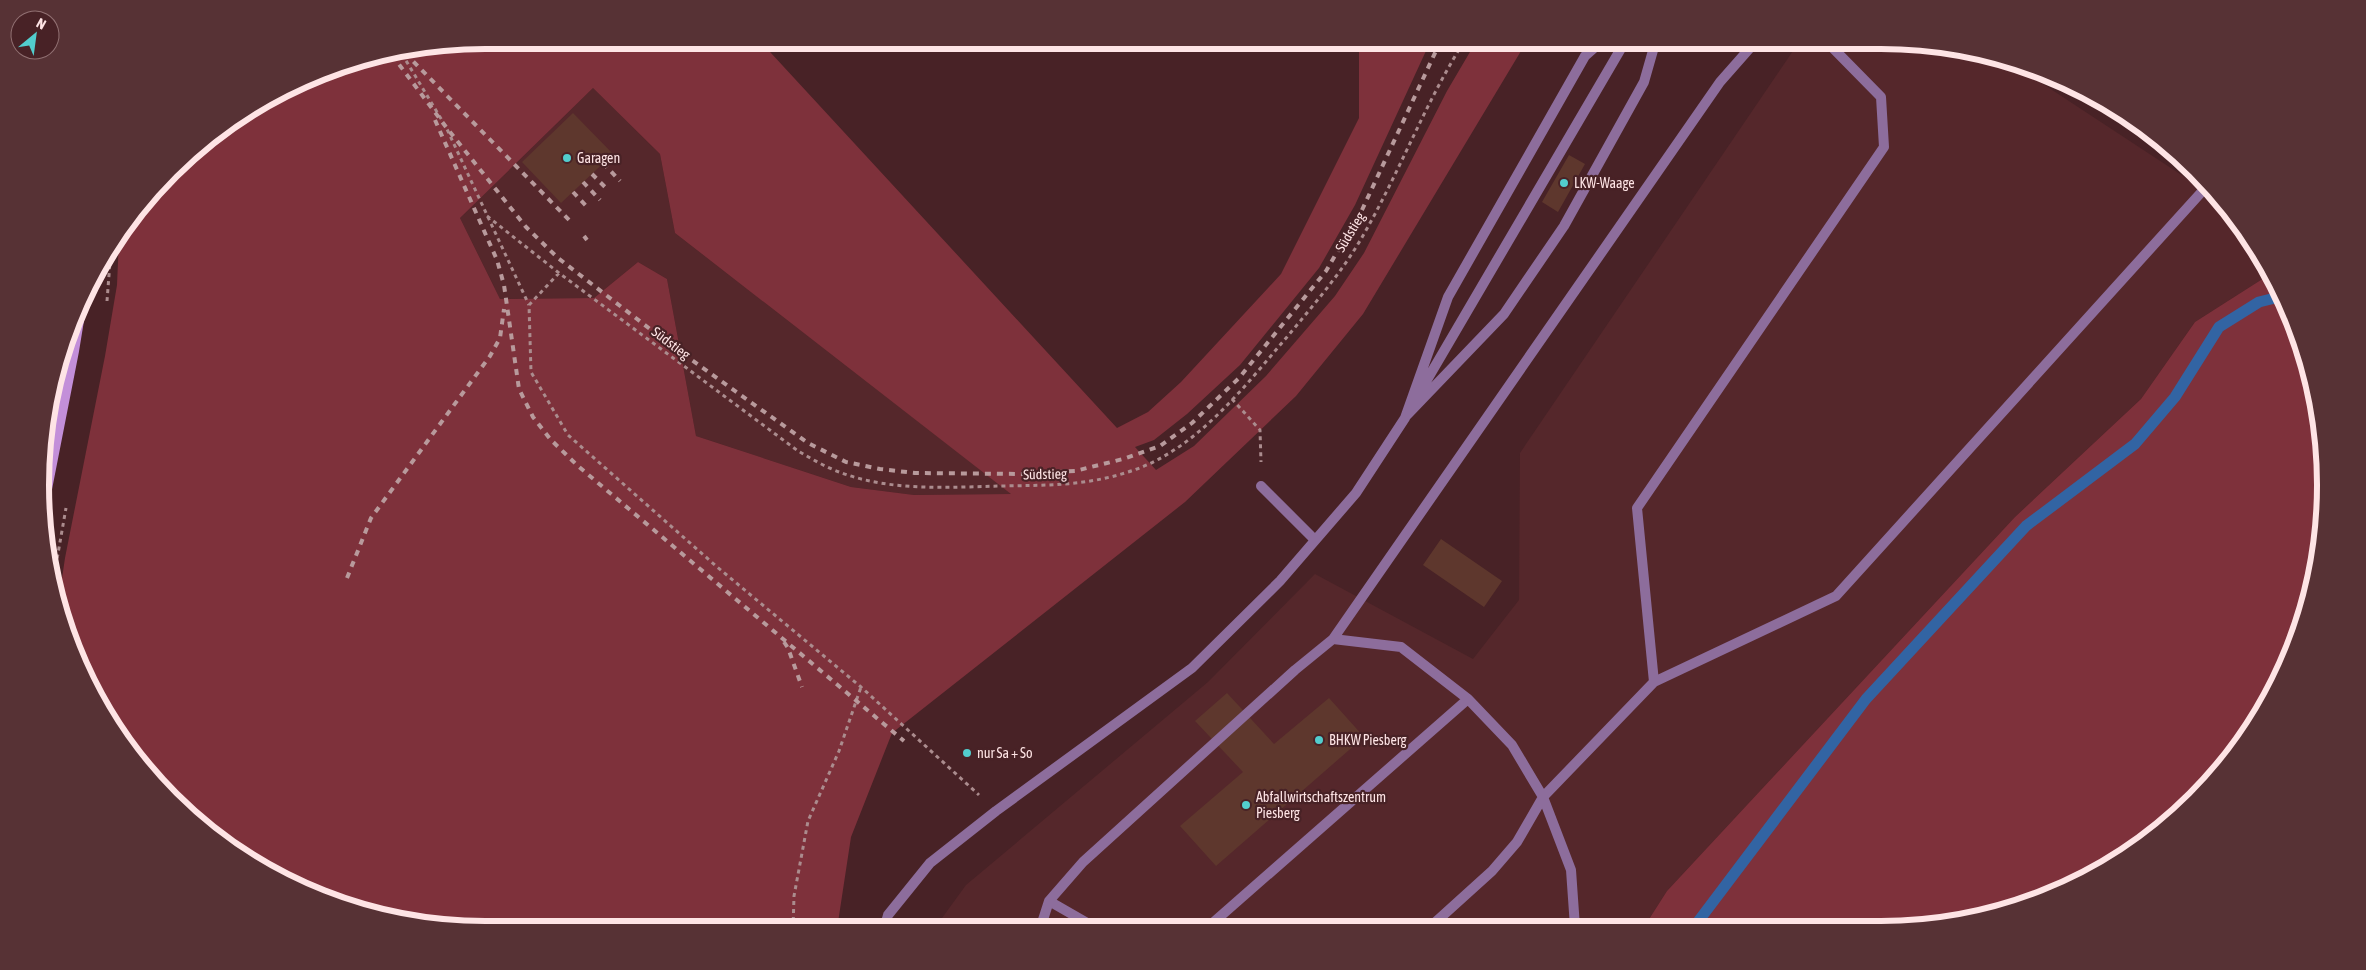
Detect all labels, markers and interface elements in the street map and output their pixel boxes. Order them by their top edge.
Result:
north arrow [10,10,60,60]
text: N [34,15,49,33]
place label: Garagen [577,150,620,166]
marker: Garagen [561,152,573,164]
place label: LKW-Waage [1574,175,1635,191]
marker: LKW-Waage [1558,177,1570,189]
street label: Südstieg [1332,209,1368,255]
street label: Südstieg [649,323,693,363]
street label: Südstieg [1023,466,1067,482]
place label: BHKW Piesberg [1329,732,1407,748]
marker: BHKW Piesberg [1313,734,1325,746]
place label: nur Sa + So [977,745,1033,761]
marker: nur Sa + So [961,747,973,759]
place label: Abfallwirtschaftszentrum Piesberg [1256,789,1386,821]
marker: Abfallwirtschaftszentrum Piesberg [1240,799,1252,811]

